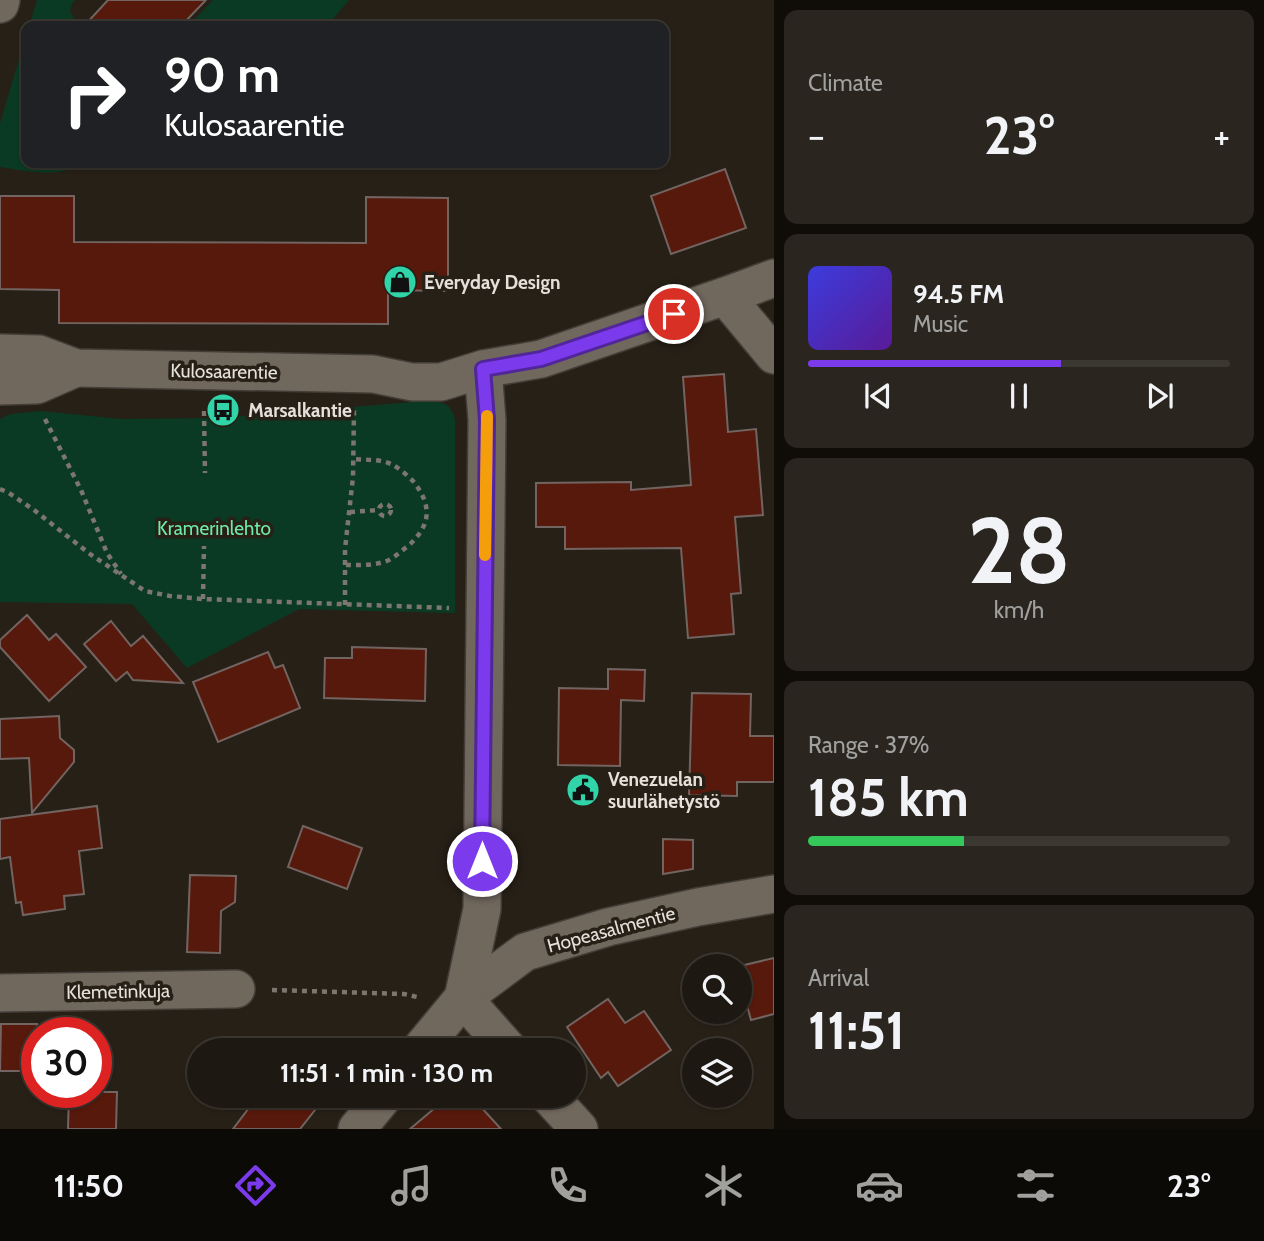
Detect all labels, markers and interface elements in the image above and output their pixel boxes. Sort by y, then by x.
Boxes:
text: 90 m [164,45,280,104]
icon: right [49,49,140,140]
text: Climate [808,69,883,97]
text: 23° [984,104,1054,167]
text: Kulosaarentie [164,105,345,144]
text: − [808,112,825,159]
text: + [1213,112,1230,159]
shop icon: Everyday Design [381,263,419,301]
place label: Everyday Design [424,271,560,294]
text: 94.5 FM [913,278,1004,310]
pin [644,284,704,344]
icon: arrive [655,295,693,333]
text: Music [913,310,968,338]
street label: Kulosaarentie [170,359,278,384]
icon: previous [859,377,897,415]
icon: pause [1000,377,1038,415]
icon: next [1141,377,1179,415]
bus stop icon: Marsalkantie [204,391,242,429]
place label: Marsalkantie [248,399,352,422]
text: 28 [967,495,1071,606]
park label: Kramerinlehto [157,517,271,540]
text: km/h [994,596,1044,624]
text: Range · 37% [808,731,929,759]
text: 185 km [808,766,969,829]
place label: Venezuelan suurlähetystö [608,768,720,813]
public building icon: Venezuelan suurlähetystö [564,771,602,809]
position arrow [445,824,519,898]
street label: Hopeasalmentie [545,901,678,958]
map controls [682,954,752,1108]
button: search [682,954,752,1024]
text: Arrival [808,964,869,992]
street label: Klemetinkuja [66,979,170,1004]
text: 11:51 [808,999,905,1062]
speed limit sign: 30 [21,1017,112,1108]
button: layers [682,1038,752,1108]
text: 11:51 · 1 min · 130 m [280,1057,493,1089]
icon: directions [231,1161,280,1210]
icon: music [387,1161,436,1210]
icon: phone [543,1161,592,1210]
icon: climate [699,1161,748,1210]
icon: car [855,1161,904,1210]
icon: filters [1011,1161,1060,1210]
text: 11:50 [54,1166,124,1205]
text: 23° [1167,1166,1210,1205]

